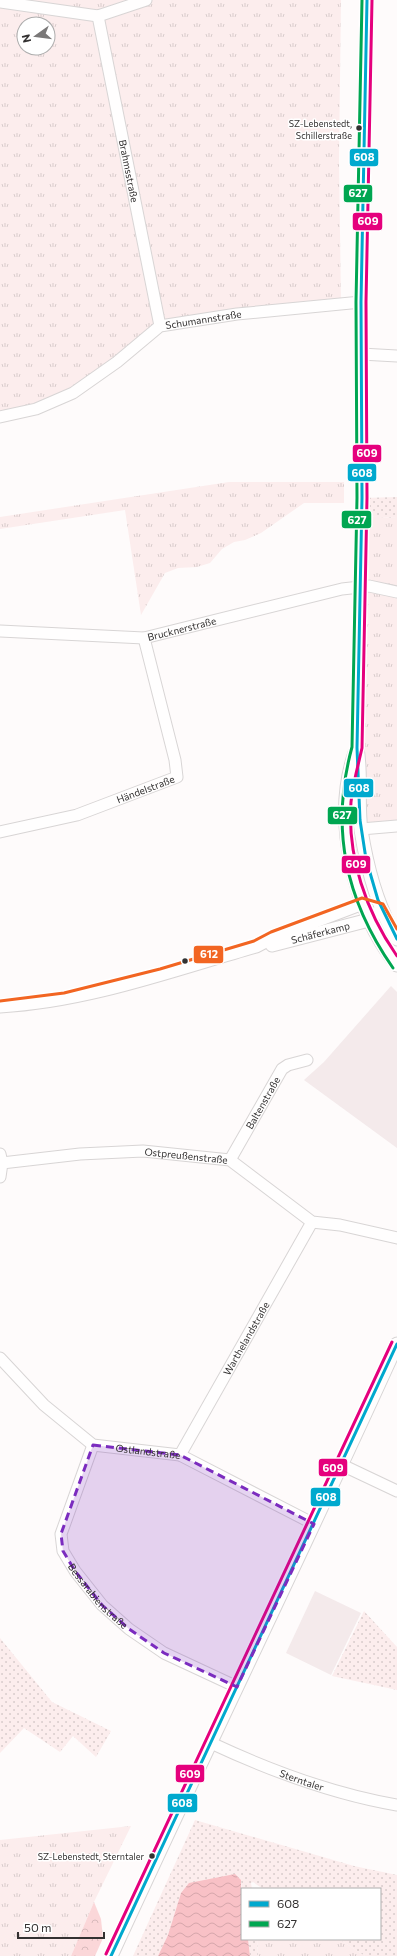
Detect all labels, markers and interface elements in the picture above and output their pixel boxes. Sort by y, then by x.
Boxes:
north arrow [16,16,56,56]
text: N [19,33,33,44]
place label: SZ-Lebenstedt, Schillerstraße [289,118,352,141]
marker: SZ-Lebenstedt, Schillerstraße [354,123,364,133]
street label: Brahmsstraße [117,138,141,203]
line badge: 608 [349,148,379,167]
text: 608 [354,150,375,163]
line badge: 627 [343,184,373,203]
text: 627 [349,186,367,199]
line badge: 609 [352,212,383,231]
text: 609 [358,214,379,227]
street label: Schumannstraße [165,308,242,331]
line badge: 609 [352,444,382,463]
text: 609 [357,446,378,459]
line badge: 608 [347,463,377,482]
text: 608 [352,466,373,479]
line badge: 627 [341,510,372,529]
text: 627 [348,513,366,526]
street label: Brucknerstraße [146,614,217,643]
street label: Händelstraße [115,773,176,805]
line badge: 608 [343,778,374,798]
text: 608 [349,781,370,794]
line badge: 627 [327,806,358,825]
text: 627 [333,808,351,821]
line badge: 609 [341,855,371,874]
text: 609 [346,857,367,870]
street label: Schäferkamp [290,919,351,946]
line badge: 612 [193,945,224,964]
text: 612 [200,947,218,960]
unlabelled marker [180,956,190,966]
street label: Baltenstraße [243,1074,282,1131]
street label: Ostpreußenstraße [144,1145,228,1166]
street label: Warthelandstraße [221,1300,272,1377]
street label: Ostlandstraße [115,1442,181,1461]
line badge: 609 [318,1458,348,1477]
text: 609 [323,1461,344,1474]
line badge: 608 [310,1487,341,1507]
text: 608 [316,1490,337,1503]
street label: Bessarabienstraße [66,1561,130,1631]
line badge: 609 [175,1764,205,1783]
text: 609 [180,1767,201,1780]
street label: Sterntaler [278,1767,325,1793]
line badge: 608 [167,1793,198,1813]
text: 608 [172,1796,193,1809]
place label: SZ-Lebenstedt, Sterntaler [38,1851,144,1862]
marker: SZ-Lebenstedt, Sterntaler [147,1851,157,1861]
legend [241,1888,381,1940]
text: 608 [277,1896,299,1910]
scale bar [18,1914,104,1940]
text: 627 [277,1916,297,1930]
text: 50 m [24,1920,52,1934]

